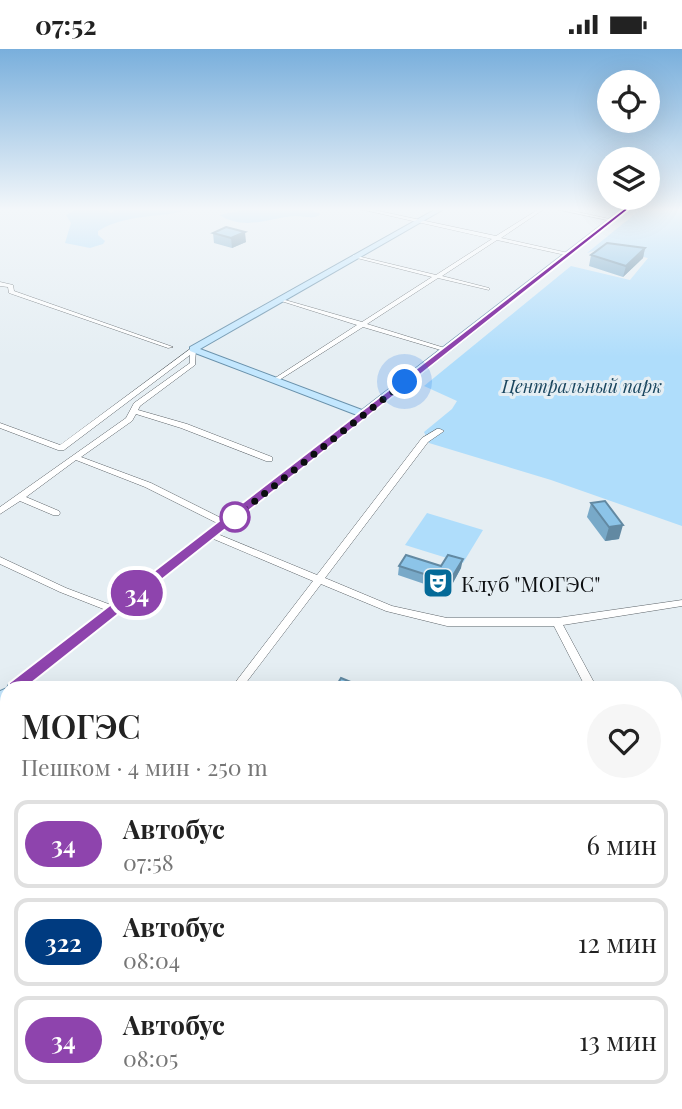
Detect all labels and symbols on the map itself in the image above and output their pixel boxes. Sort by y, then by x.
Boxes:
your location [387,364,422,399]
park label: Центральный парк [501,374,662,398]
unlabelled marker [220,502,250,532]
theatre icon: Клуб "МОГЭС" [421,566,455,600]
place label: Клуб "МОГЭС" [461,569,600,597]
line badge: 34 [106,570,168,616]

